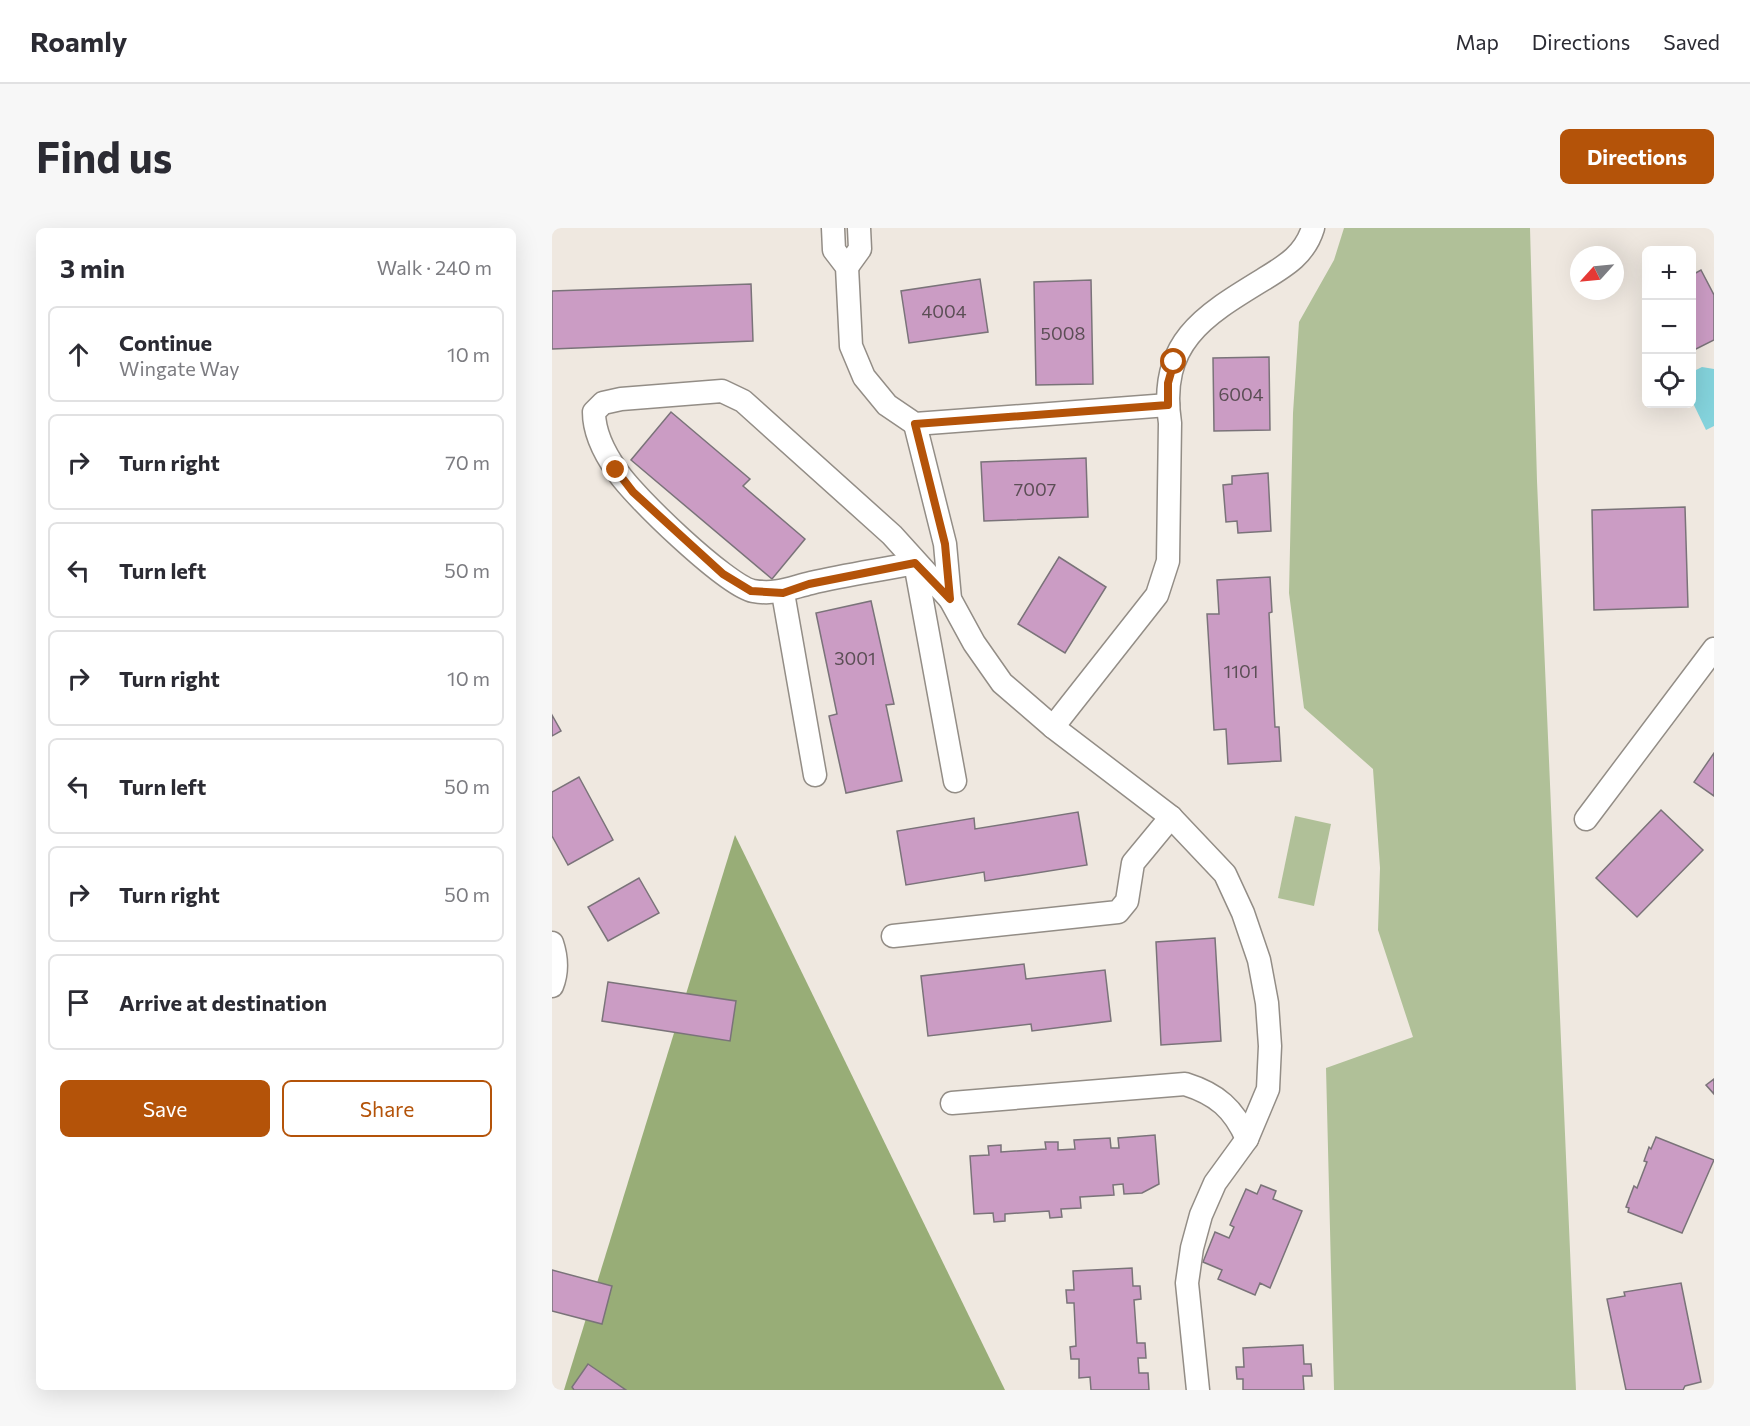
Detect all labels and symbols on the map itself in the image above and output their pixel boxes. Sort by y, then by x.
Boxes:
north arrow [1570,246,1624,300]
house number: 4004 [921,300,967,322]
house number: 5008 [1041,322,1085,344]
route start [1160,348,1186,374]
house number: 6004 [1218,383,1264,405]
route end [602,456,628,482]
house number: 7007 [1014,478,1056,500]
house number: 3001 [834,647,876,669]
house number: 1101 [1224,660,1258,682]

